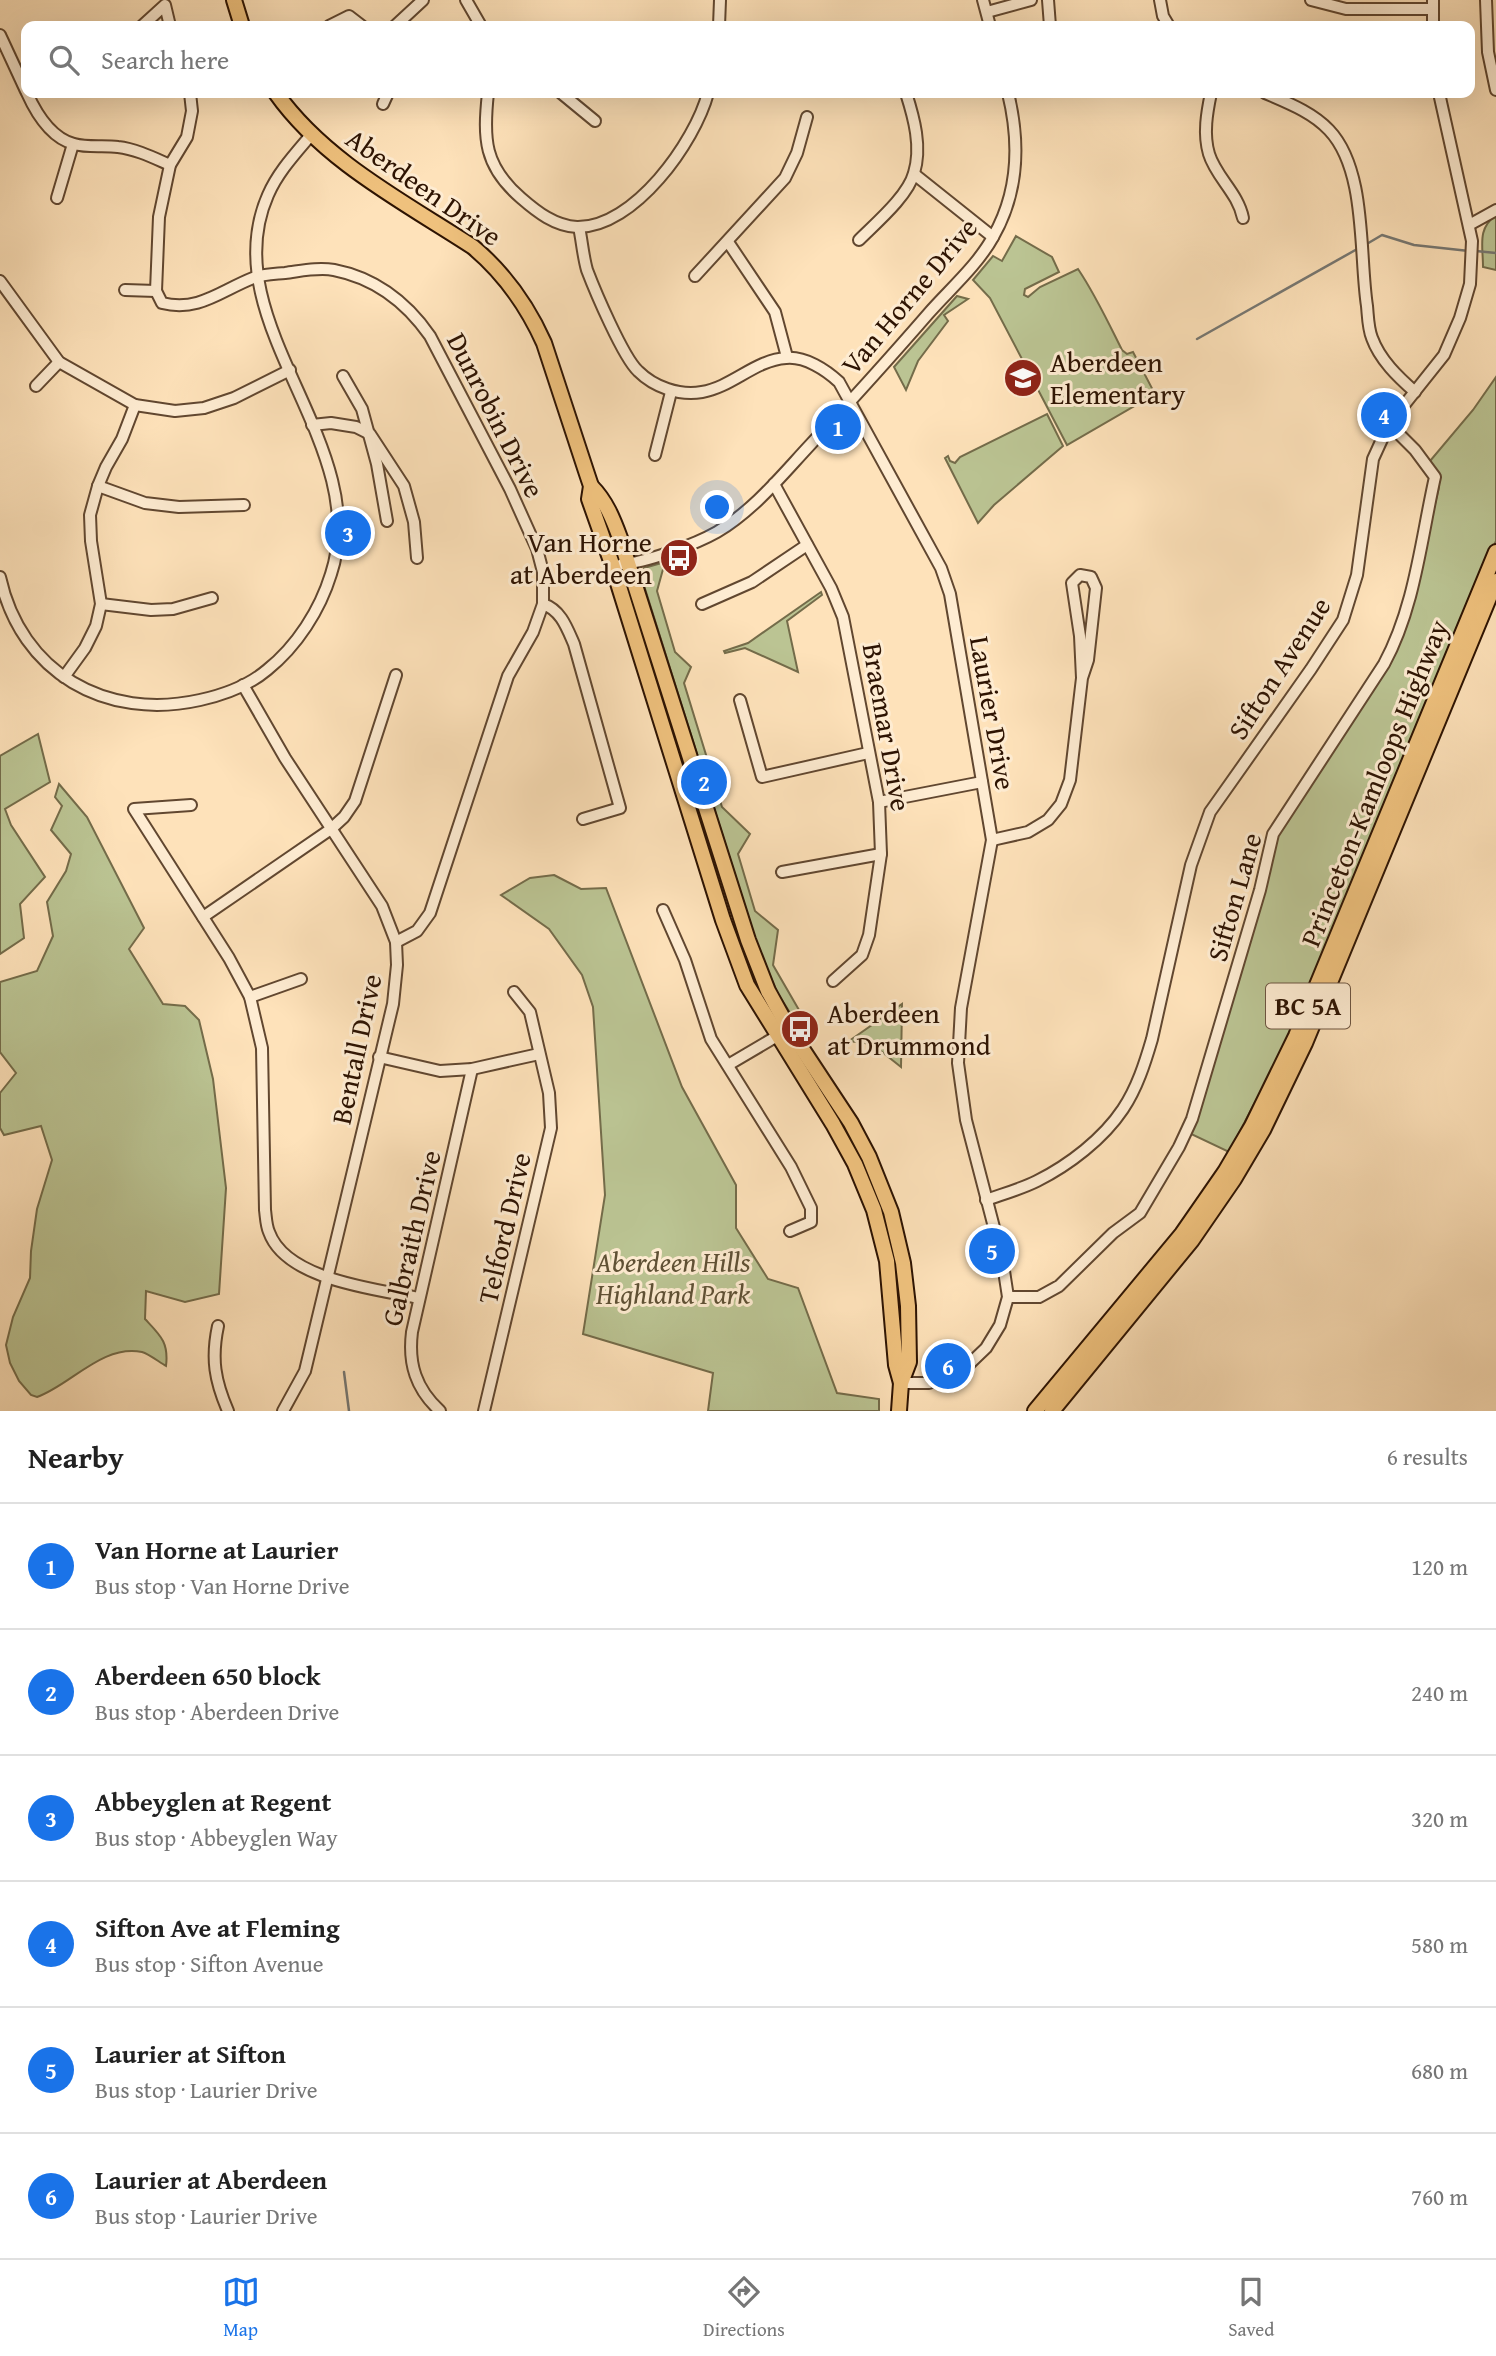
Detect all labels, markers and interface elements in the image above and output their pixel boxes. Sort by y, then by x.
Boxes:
search box [21,21,1475,98]
text: Search here [101,40,229,79]
icon: search [45,41,83,79]
street label: Aberdeen Drive [338,118,511,256]
street label: Van Horne Drive [831,208,987,383]
street label: Dunrobin Drive [437,325,556,504]
place label: Aberdeen Elementary [1050,341,1186,414]
school or university icon: Aberdeen Elementary [1002,357,1044,399]
pin: 4 [1361,389,1407,441]
pin: 1 [815,401,861,453]
your location [700,490,734,524]
pin: 3 [325,507,371,559]
place label: Van Horne at Aberdeen [510,521,652,594]
bus stop icon: Van Horne at Aberdeen [658,537,700,579]
street label: Sifton Avenue [1217,588,1340,747]
street label: Princeton-Kamloops Highway [1289,613,1458,953]
street label: Laurier Drive [960,633,1027,793]
street label: Braemar Drive [853,640,922,814]
pin: 2 [681,756,727,808]
street label: Sifton Lane [1196,828,1271,966]
street label: Bentall Drive [320,970,391,1128]
road number: BC 5A [1266,984,1350,1028]
place label: Aberdeen at Drummond [827,992,991,1065]
bus stop icon: Aberdeen at Drummond [779,1008,821,1050]
street label: Galbraith Drive [370,1146,451,1330]
street label: Telford Drive [466,1148,541,1308]
pin: 5 [969,1225,1015,1277]
park label: Aberdeen Hills Highland Park [595,1241,750,1314]
pin: 6 [925,1340,971,1392]
text: Nearby [28,1435,124,1479]
text: 6 results [1387,1440,1468,1473]
text: Van Horne at Laurier [95,1530,338,1569]
text: 1 [45,1550,57,1583]
text: 120 m [1411,1550,1468,1583]
text: Bus stop · Van Horne Drive [95,1569,349,1602]
text: Aberdeen 650 block [95,1656,320,1695]
text: 2 [45,1676,57,1709]
text: 240 m [1411,1676,1468,1709]
text: Bus stop · Aberdeen Drive [95,1695,339,1728]
text: Abbeyglen at Regent [95,1782,331,1821]
text: 3 [45,1802,57,1835]
text: 320 m [1411,1802,1468,1835]
text: Bus stop · Abbeyglen Way [95,1821,338,1854]
text: Sifton Ave at Fleming [95,1908,340,1947]
text: 4 [45,1928,57,1961]
text: 580 m [1411,1928,1468,1961]
text: Bus stop · Sifton Avenue [95,1947,324,1980]
text: Laurier at Sifton [95,2034,286,2073]
text: 5 [45,2054,57,2087]
text: 680 m [1411,2054,1468,2087]
text: Bus stop · Laurier Drive [95,2073,317,2106]
text: Laurier at Aberdeen [95,2160,327,2199]
text: 6 [45,2180,57,2213]
text: 760 m [1411,2180,1468,2213]
text: Bus stop · Laurier Drive [95,2199,317,2232]
tab: Map [222,2273,260,2343]
tab: Directions [703,2273,785,2343]
tab: Saved [1228,2273,1274,2343]

